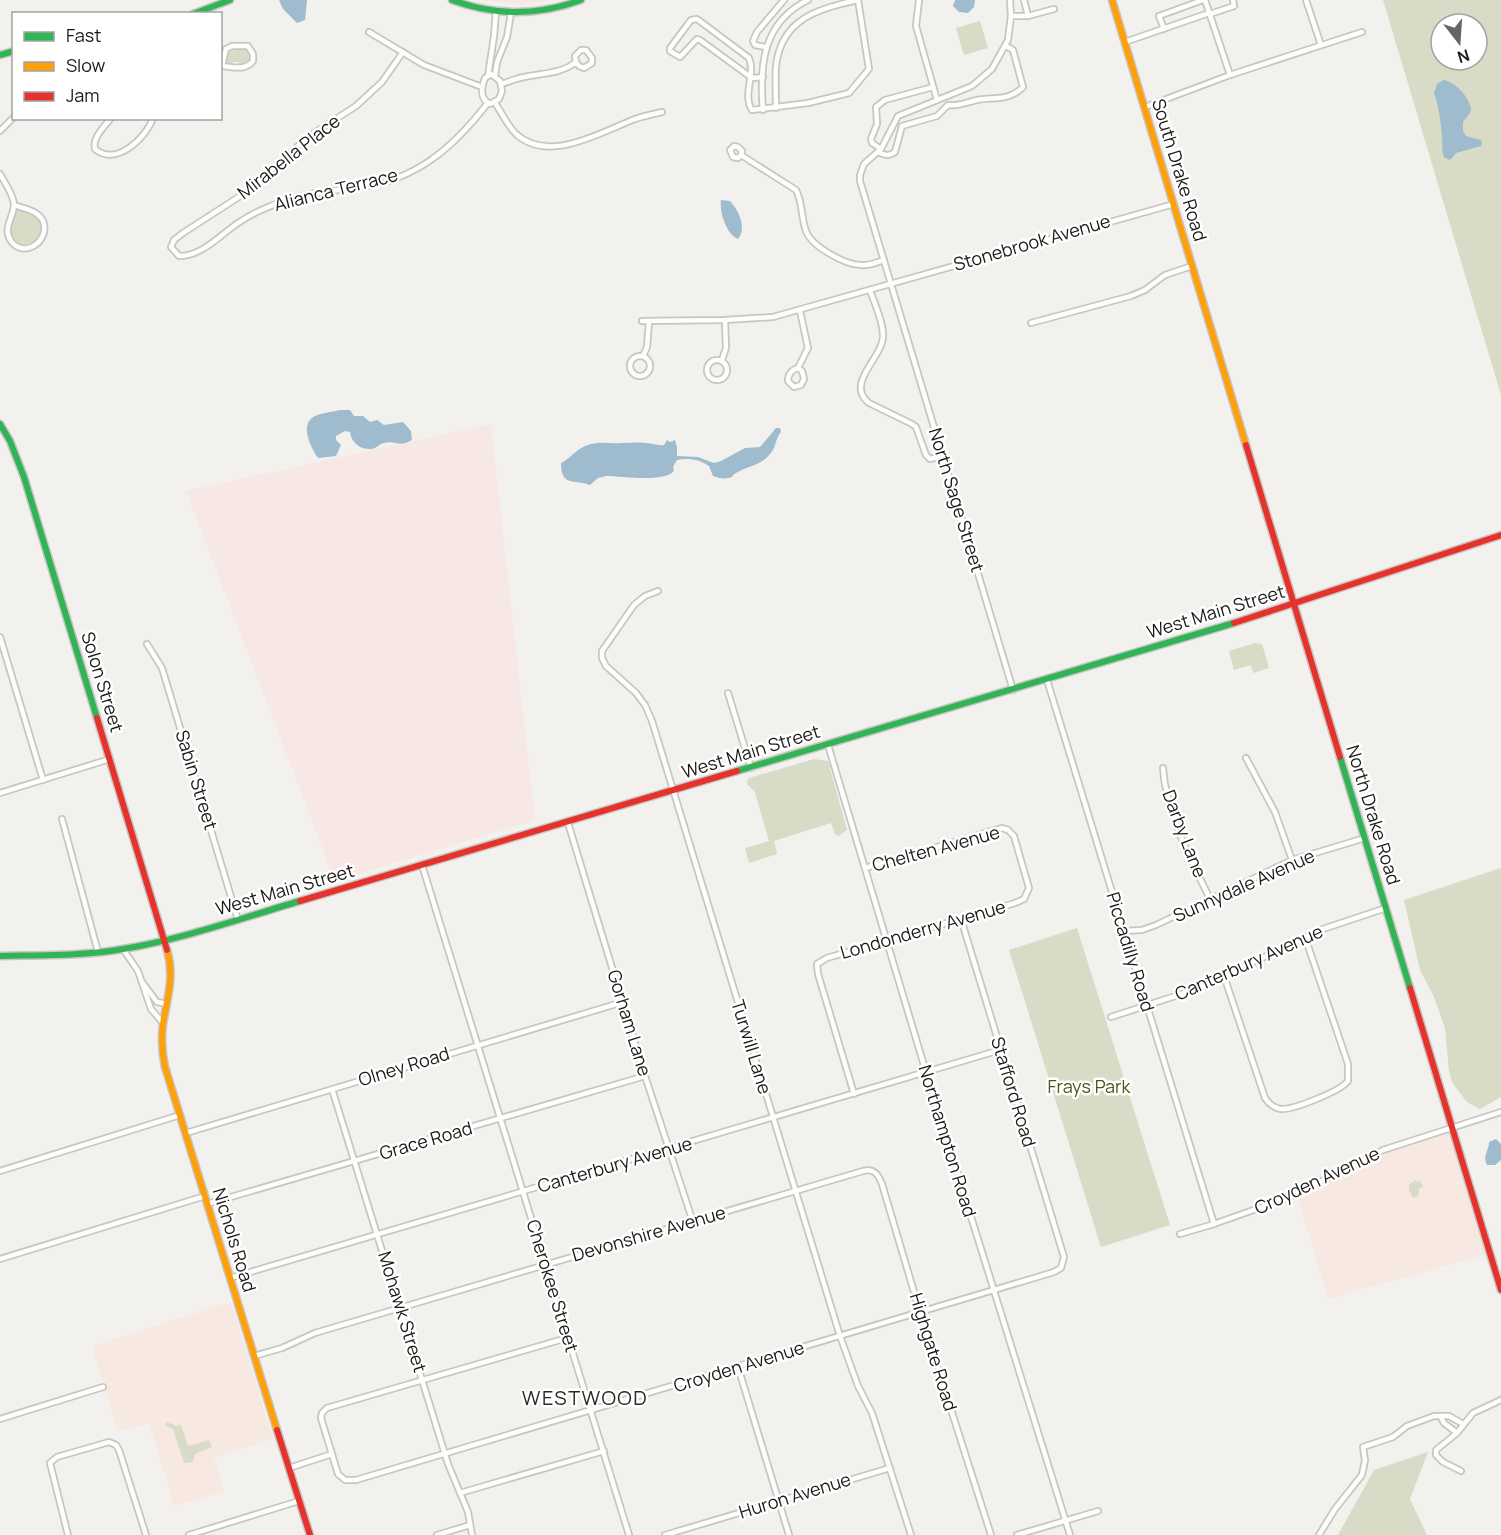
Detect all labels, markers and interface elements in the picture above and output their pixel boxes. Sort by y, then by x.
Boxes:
legend [12,12,222,120]
north arrow [1429,12,1489,72]
text: Fast [66,23,101,47]
text: N [1455,44,1472,69]
text: Slow [66,53,106,77]
text: Jam [66,83,100,107]
street label: South Drake Road [1147,96,1213,244]
street label: Mirabella Place [232,109,345,204]
street label: Alianca Terrace [271,162,400,216]
street label: Stonebrook Avenue [950,208,1113,276]
street label: North Sage Street [924,425,990,575]
street label: West Main Street [1144,579,1288,643]
street label: Solon Street [76,629,130,735]
street label: West Main Street [679,719,823,783]
street label: Sabin Street [170,727,224,833]
street label: North Drake Road [1341,742,1407,887]
street label: Darby Lane [1157,786,1213,881]
street label: Chelten Avenue [869,819,1002,877]
street label: Sunnydale Avenue [1169,843,1318,927]
street label: West Main Street [213,858,357,920]
street label: Piccadilly Road [1101,889,1161,1014]
street label: Londonderry Avenue [837,894,1008,964]
street label: Canterbury Avenue [1171,919,1327,1006]
street label: Gorham Lane [602,967,657,1079]
street label: Turwill Lane [726,997,778,1097]
street label: Stafford Road [986,1034,1042,1150]
street label: Olney Road [355,1041,452,1091]
street label: Northampton Road [913,1062,982,1220]
park label: Frays Park [1047,1074,1132,1098]
street label: Grace Road [377,1115,475,1165]
street label: Canterbury Avenue [535,1130,695,1198]
street label: Croyden Avenue [1250,1141,1383,1220]
street label: Nichols Road [208,1185,262,1295]
street label: Devonshire Avenue [569,1200,728,1266]
street label: Cherokee Street [521,1217,585,1355]
street label: Mohawk Street [373,1248,433,1375]
street label: Highgate Road [905,1290,963,1414]
street label: Croyden Avenue [670,1335,807,1397]
district label: WESTWOOD [522,1384,648,1411]
street label: Huron Avenue [736,1467,854,1523]

